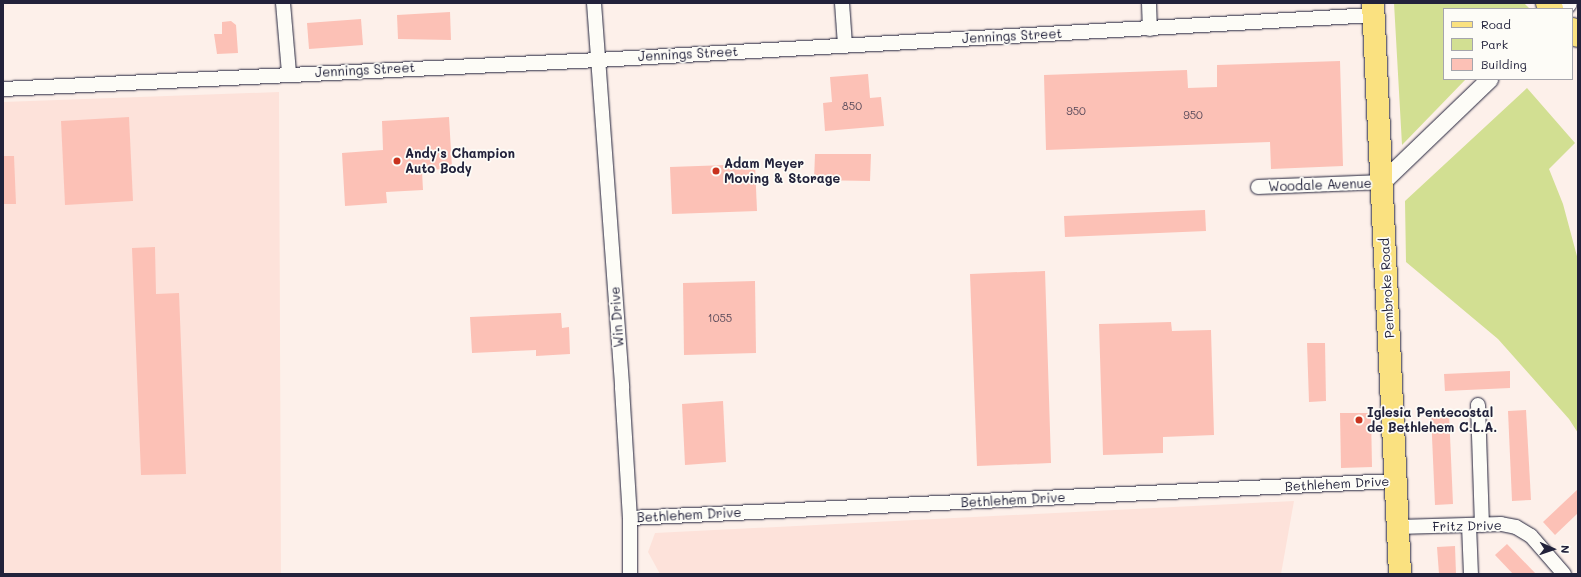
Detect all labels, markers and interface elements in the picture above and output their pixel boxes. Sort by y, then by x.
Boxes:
legend [1443,8,1573,80]
text: Road [1481,16,1511,32]
street label: Jennings Street [962,26,1062,46]
text: Park [1481,36,1508,52]
street label: Jennings Street [638,44,738,64]
text: Building [1481,56,1527,72]
street label: Jennings Street [315,60,415,80]
house number: 850 [842,99,862,113]
house number: 950 [1066,104,1086,118]
house number: 950 [1183,108,1203,122]
place label: Andy's Champion Auto Body [405,146,515,177]
marker: Andy's Champion Auto Body [392,156,402,166]
place label: Adam Meyer Moving & Storage [724,156,840,187]
marker: Adam Meyer Moving & Storage [711,166,721,176]
street label: Woodale Avenue [1268,175,1372,195]
street label: Pembroke Road [1377,237,1397,339]
street label: Win Drive [607,286,627,348]
house number: 1055 [708,311,732,325]
place label: Iglesia Pentecostal de Bethlehem C.L.A. [1367,405,1497,436]
marker: Iglesia Pentecostal de Bethlehem C.L.A. [1354,415,1364,425]
street label: Bethlehem Drive [1284,473,1390,495]
street label: Bethlehem Drive [960,489,1066,511]
street label: Bethlehem Drive [636,504,742,526]
street label: Fritz Drive [1432,518,1502,534]
north arrow [1533,529,1573,569]
text: N [1558,545,1573,554]

